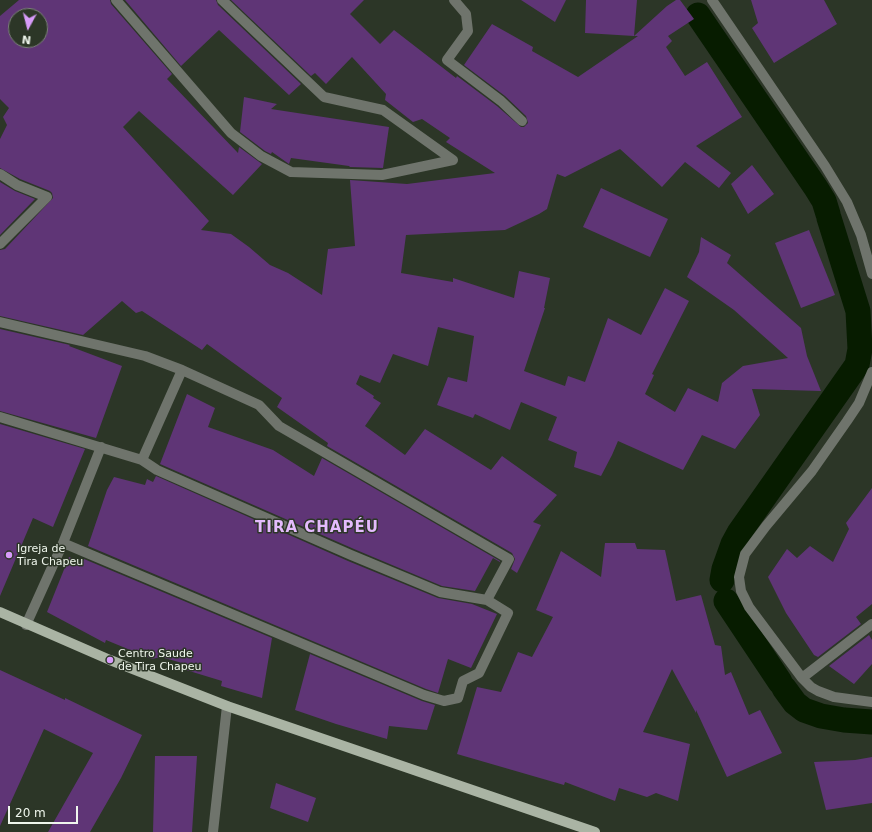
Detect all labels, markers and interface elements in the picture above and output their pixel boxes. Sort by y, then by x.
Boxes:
north arrow [8,8,48,48]
text: N [21,32,32,46]
district label: TIRA CHAPÉU [255,519,379,537]
place label: Igreja de Tira Chapeu [17,542,83,568]
marker: Igreja de Tira Chapeu [4,550,14,560]
place label: Centro Saude de Tira Chapeu [118,647,202,673]
marker: Centro Saude de Tira Chapeu [105,655,115,665]
scale bar [10,798,80,824]
text: 20 m [15,806,46,820]

